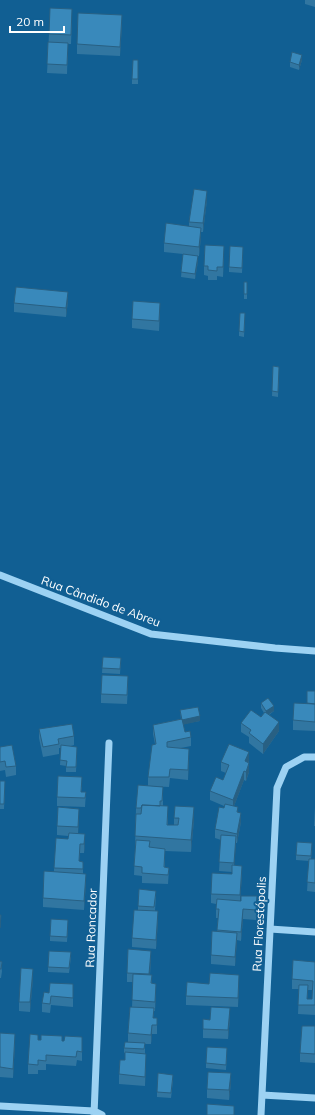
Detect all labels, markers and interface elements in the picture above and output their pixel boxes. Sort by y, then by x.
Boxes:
scale bar [10,8,64,34]
text: 20 m [16,14,44,29]
street label: Rua Cândido de Abreu [39,572,163,630]
street label: Rua Florestópolis [249,876,269,972]
street label: Rua Roncador [82,888,100,968]

